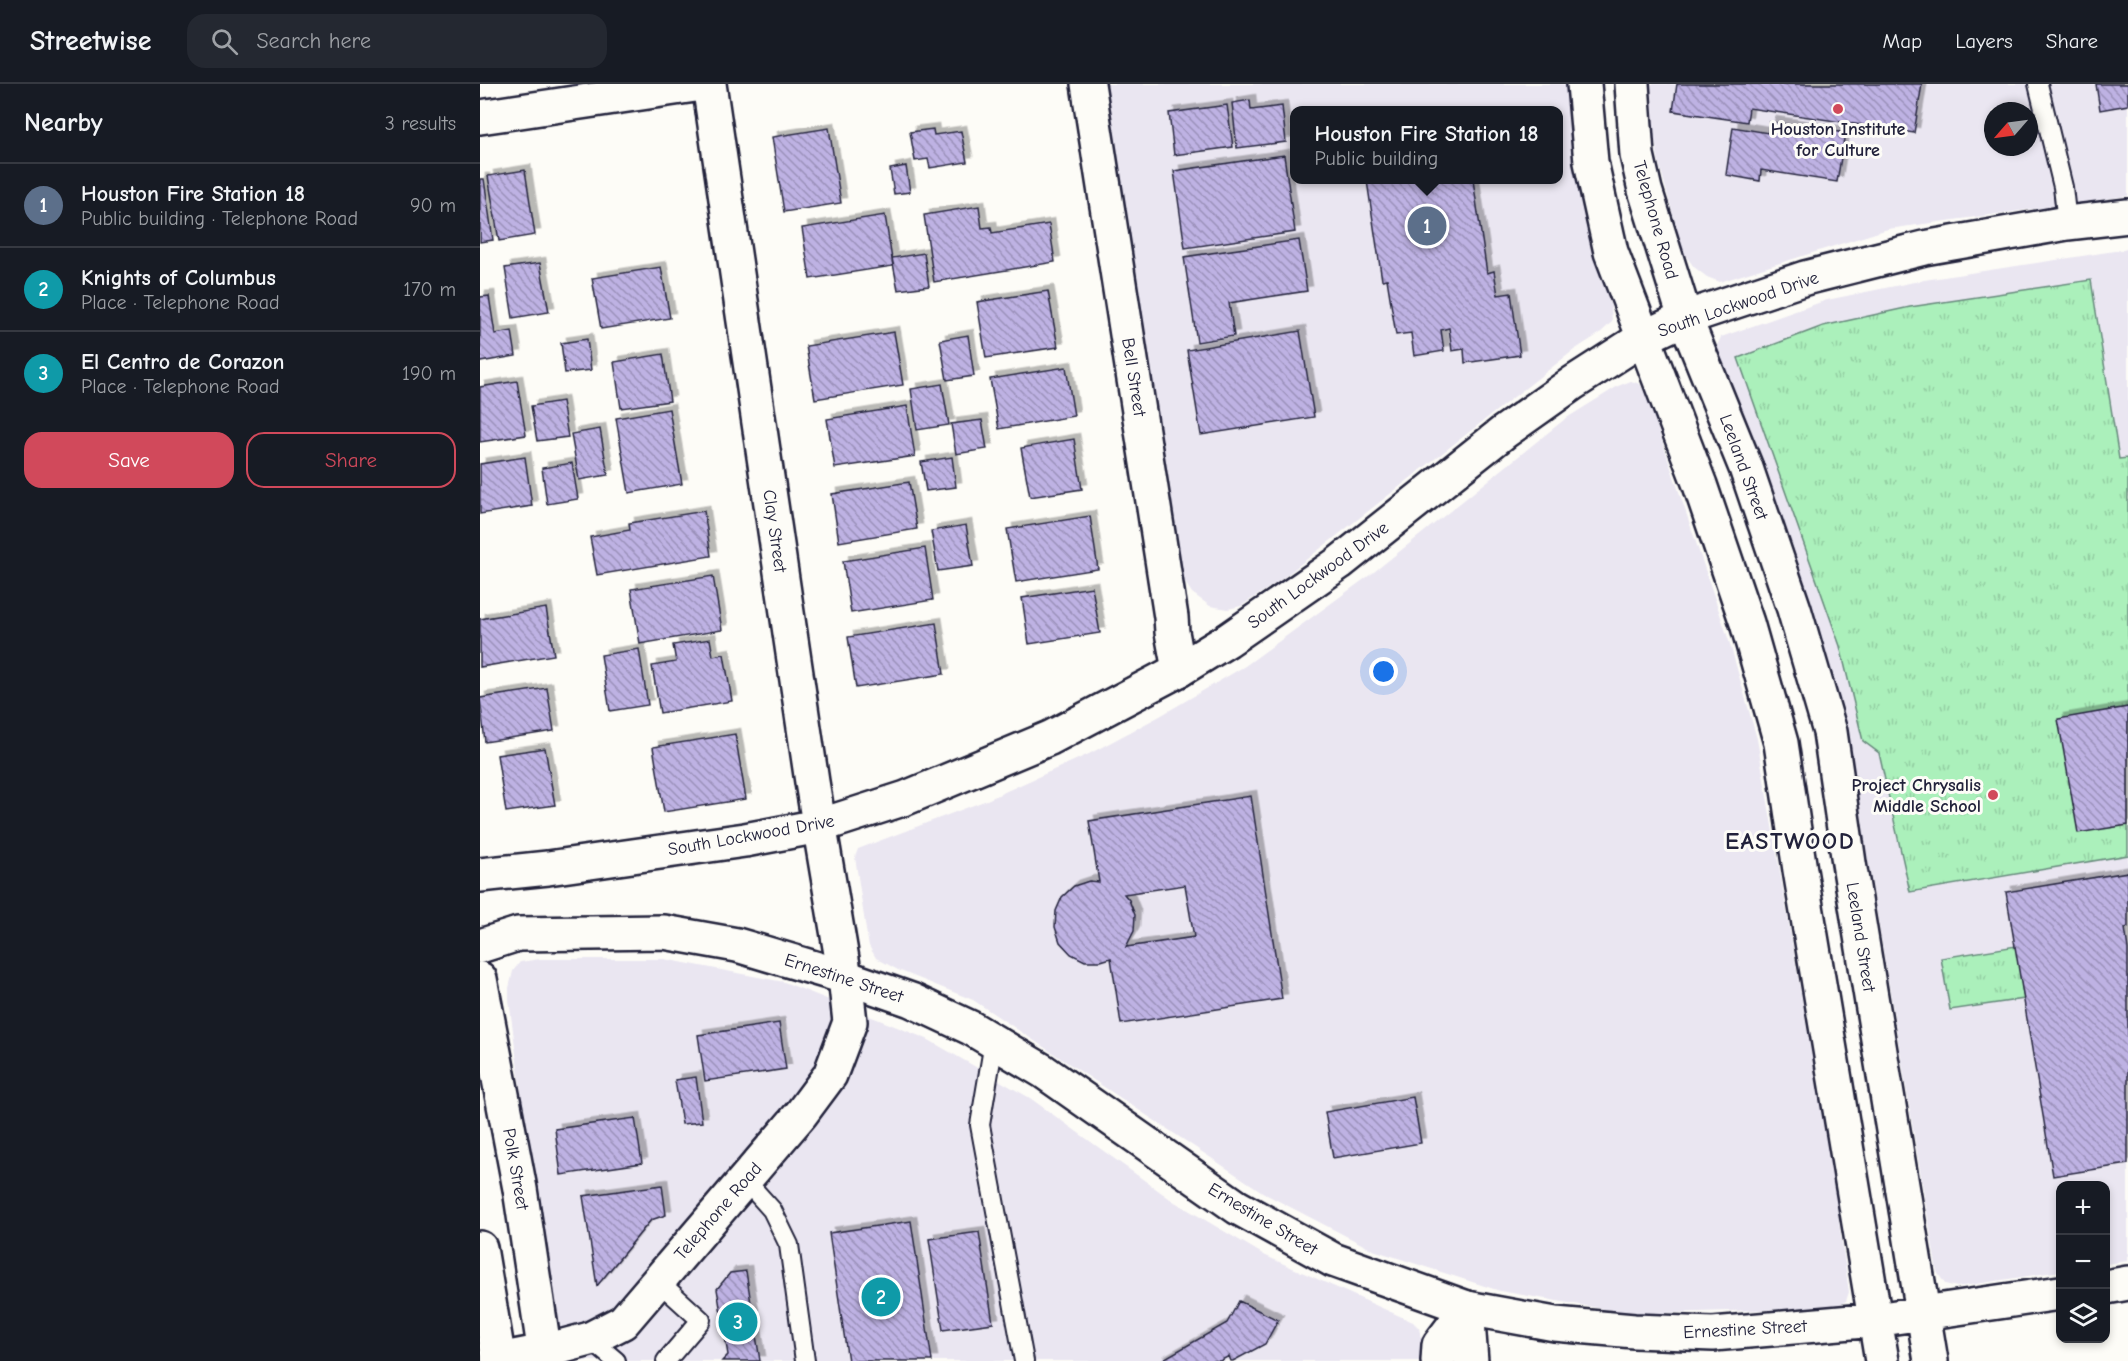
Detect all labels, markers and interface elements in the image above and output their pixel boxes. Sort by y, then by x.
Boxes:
search box [187,14,607,68]
text: Streetwise [30,25,151,57]
icon: search [208,25,241,58]
text: Search here [256,28,371,54]
text: Map [1883,29,1922,53]
text: Layers [1955,29,2013,53]
text: Share [2046,29,2098,53]
marker: Houston Institute for Culture [1831,102,1845,116]
north arrow [1984,102,2038,156]
popup [1290,106,1563,184]
text: Nearby [24,108,103,138]
text: 3 results [385,112,456,135]
place label: Houston Institute for Culture [1771,119,1905,161]
text: Houston Fire Station 18 [1314,121,1539,147]
text: Public building [1314,147,1438,170]
street label: Telephone Road [1629,158,1682,282]
text: Houston Fire Station 18 [81,181,305,207]
text: 1 [40,194,47,217]
text: 90 m [410,194,456,217]
pin: 1 [1408,204,1446,248]
text: Public building · Telephone Road [81,207,358,230]
text: Knights of Columbus [81,265,276,291]
street label: South Lockwood Drive [1655,267,1821,342]
text: 2 [39,278,48,301]
text: 170 m [403,278,456,301]
text: Place · Telephone Road [81,291,280,314]
street label: Bell Street [1117,336,1150,419]
text: El Centro de Corazon [81,349,284,375]
text: 3 [39,362,48,385]
text: 190 m [402,362,456,385]
text: Place · Telephone Road [81,375,280,398]
street label: Leeland Street [1715,412,1773,523]
button: Save [24,432,234,488]
button: Share [246,432,456,488]
street label: Clay Street [758,488,791,575]
street label: South Lockwood Drive [1244,517,1393,634]
your location [1369,657,1398,686]
place label: Project Chrysalis Middle School [1852,775,1981,817]
marker: Project Chrysalis Middle School [1986,788,2000,802]
street label: South Lockwood Drive [666,810,836,860]
district label: EASTWOOD [1725,827,1855,855]
street label: Leeland Street [1841,881,1880,994]
street label: Ernestine Street [782,949,907,1008]
street label: Polk Street [498,1127,533,1212]
street label: Telephone Road [670,1158,766,1264]
street label: Ernestine Street [1204,1179,1322,1261]
map controls [2056,1181,2110,1343]
button: + [2056,1181,2110,1235]
button: − [2056,1235,2110,1289]
pin: 2 [862,1274,900,1320]
button: layers [2056,1289,2110,1343]
pin: 3 [718,1300,758,1344]
street label: Ernestine Street [1683,1316,1808,1343]

